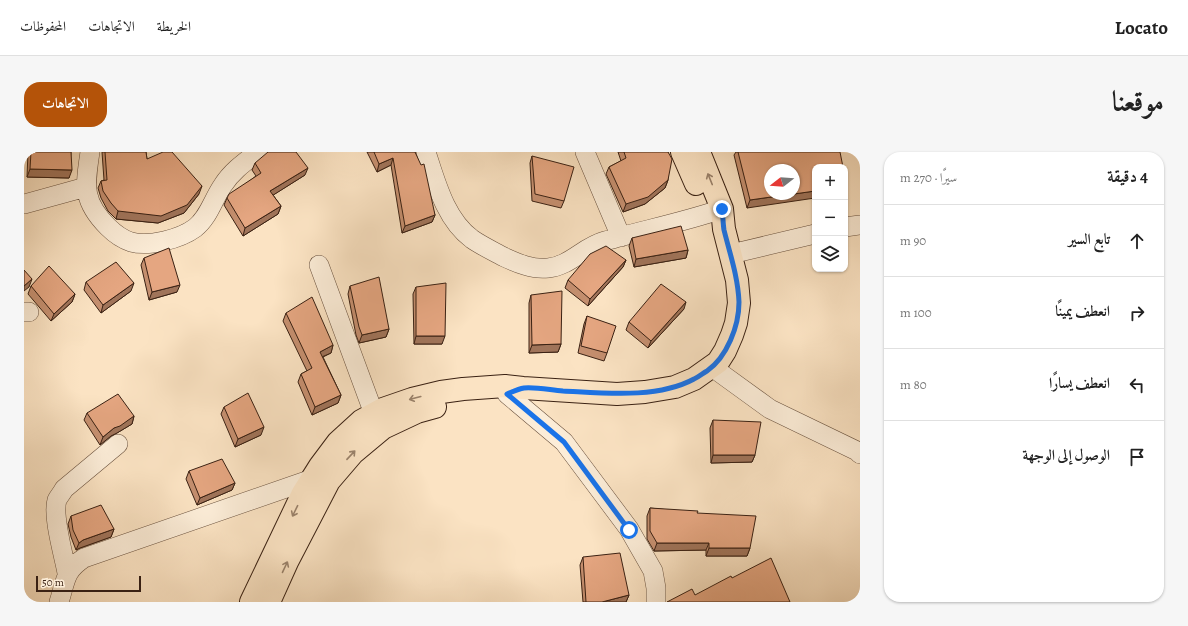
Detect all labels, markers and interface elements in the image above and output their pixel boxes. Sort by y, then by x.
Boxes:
text: Locato [1115,15,1168,41]
text: المحفوظات [20,17,66,36]
text: الاتجاهات [88,17,135,36]
text: الخريطة [157,17,191,36]
button: الاتجاهات [24,82,107,127]
text: موقعنا [1112,83,1164,121]
north arrow [764,164,800,200]
map controls [812,164,848,272]
button: + [812,164,848,200]
text: 4 دقيقة [1107,165,1148,188]
text: سيرًا · 270 m [900,169,957,186]
one-way arrow [705,173,713,185]
route end [713,200,731,218]
button: − [812,200,848,236]
text: تابع السير [1068,229,1110,249]
icon: ahead [1126,230,1148,252]
text: 90 m [900,232,926,249]
button: layers [812,236,848,272]
text: انعطف يمينًا [1055,301,1110,321]
icon: right [1126,302,1148,324]
text: 100 m [900,304,932,321]
text: انعطف يسارًا [1049,373,1110,393]
icon: left [1126,374,1148,396]
text: 80 m [900,376,927,393]
one-way arrow [409,395,422,402]
text: الوصول إلى الوجهة [1023,445,1110,465]
icon: arrive [1126,446,1148,468]
one-way arrow [347,450,356,461]
one-way arrow [291,505,298,517]
route start [620,521,638,539]
one-way arrow [282,561,290,573]
scale bar [36,574,141,593]
text: 50 m [42,575,64,590]

